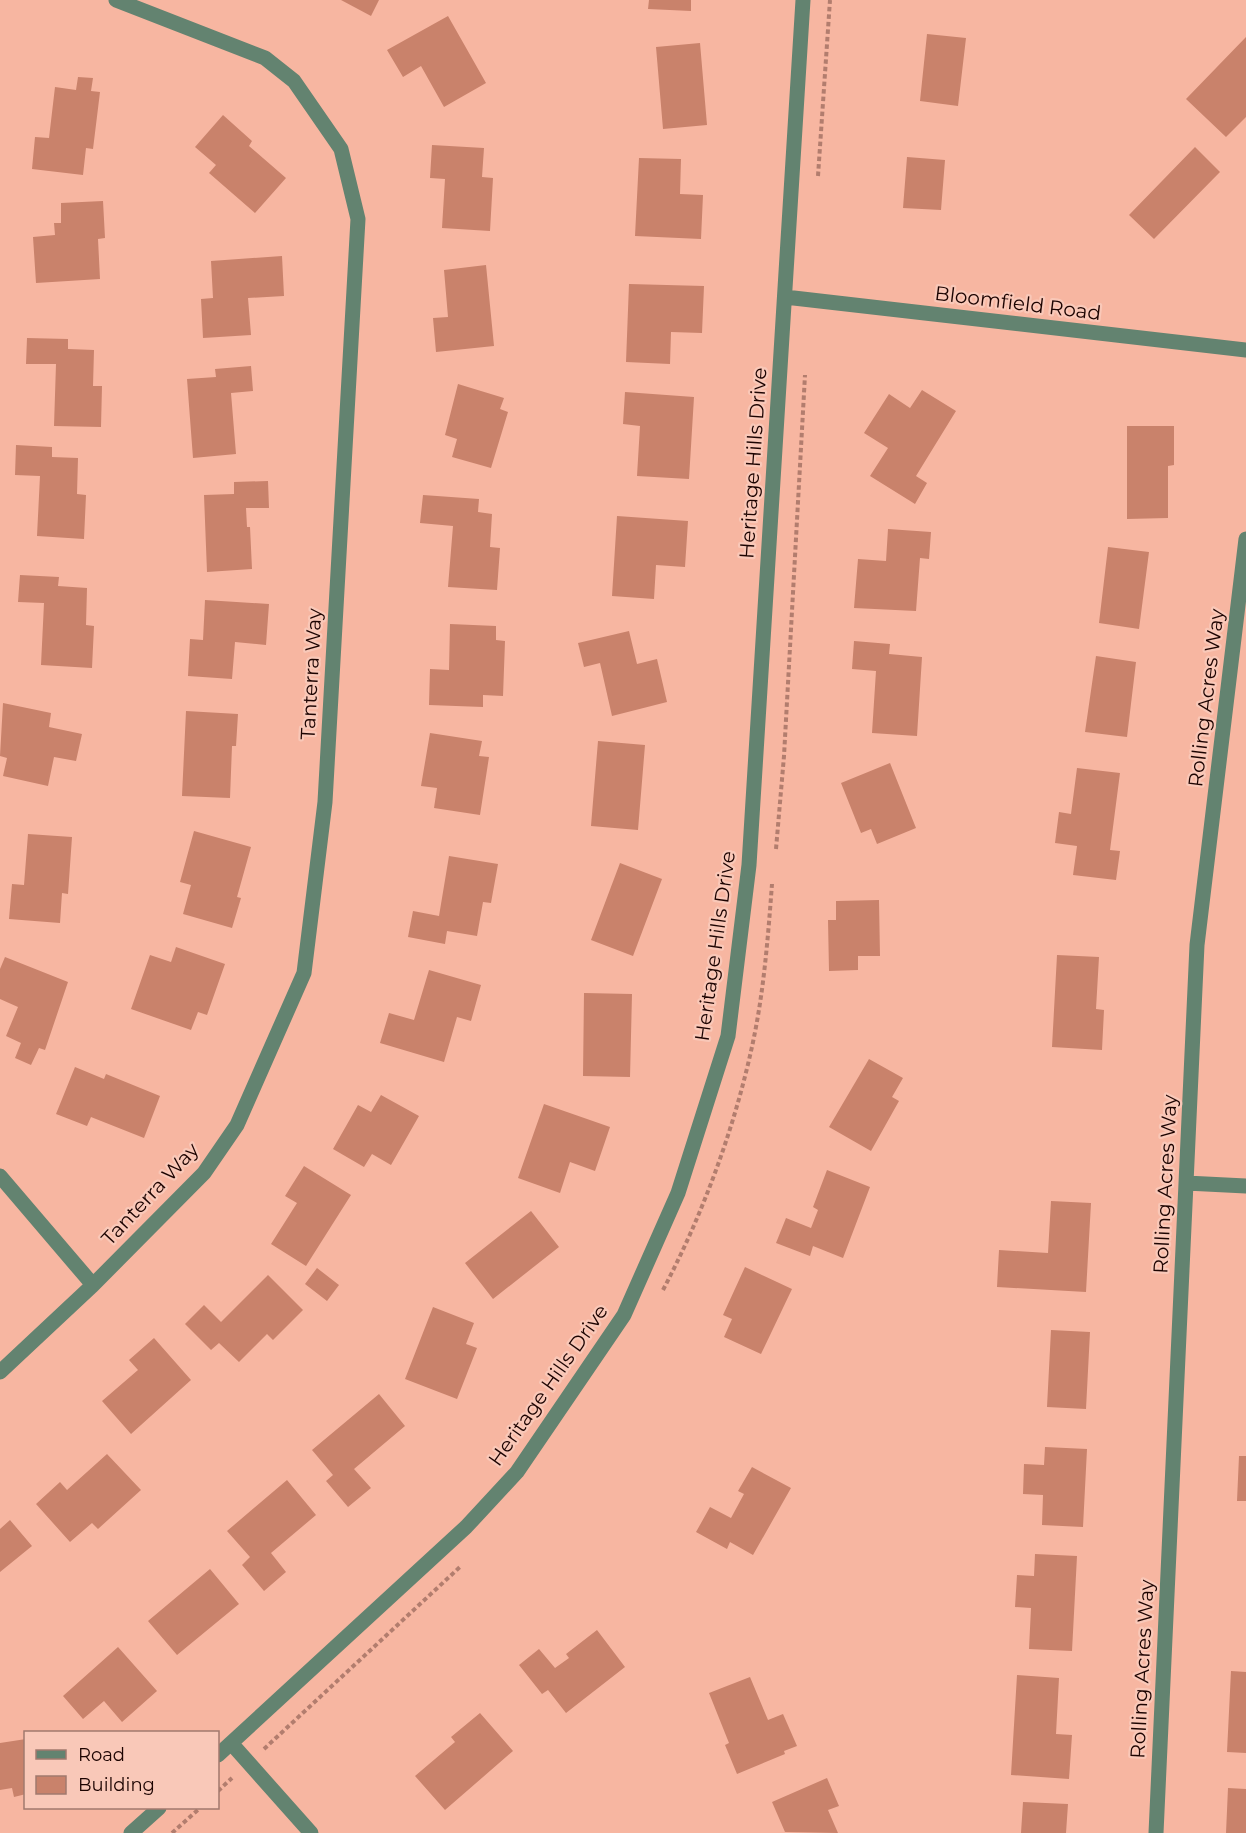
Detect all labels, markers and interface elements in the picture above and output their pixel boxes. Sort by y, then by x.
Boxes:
street label: Bloomfield Road [933,281,1103,325]
street label: Heritage Hills Drive [734,367,772,559]
street label: Rolling Acres Way [1183,607,1229,788]
street label: Tanterra Way [296,608,326,740]
street label: Heritage Hills Drive [690,849,740,1043]
street label: Rolling Acres Way [1148,1094,1182,1274]
street label: Tanterra Way [96,1138,204,1250]
street label: Heritage Hills Drive [483,1300,613,1470]
street label: Rolling Acres Way [1125,1579,1159,1759]
legend [24,1731,219,1809]
text: Road [78,1744,125,1766]
text: Building [78,1774,155,1796]

